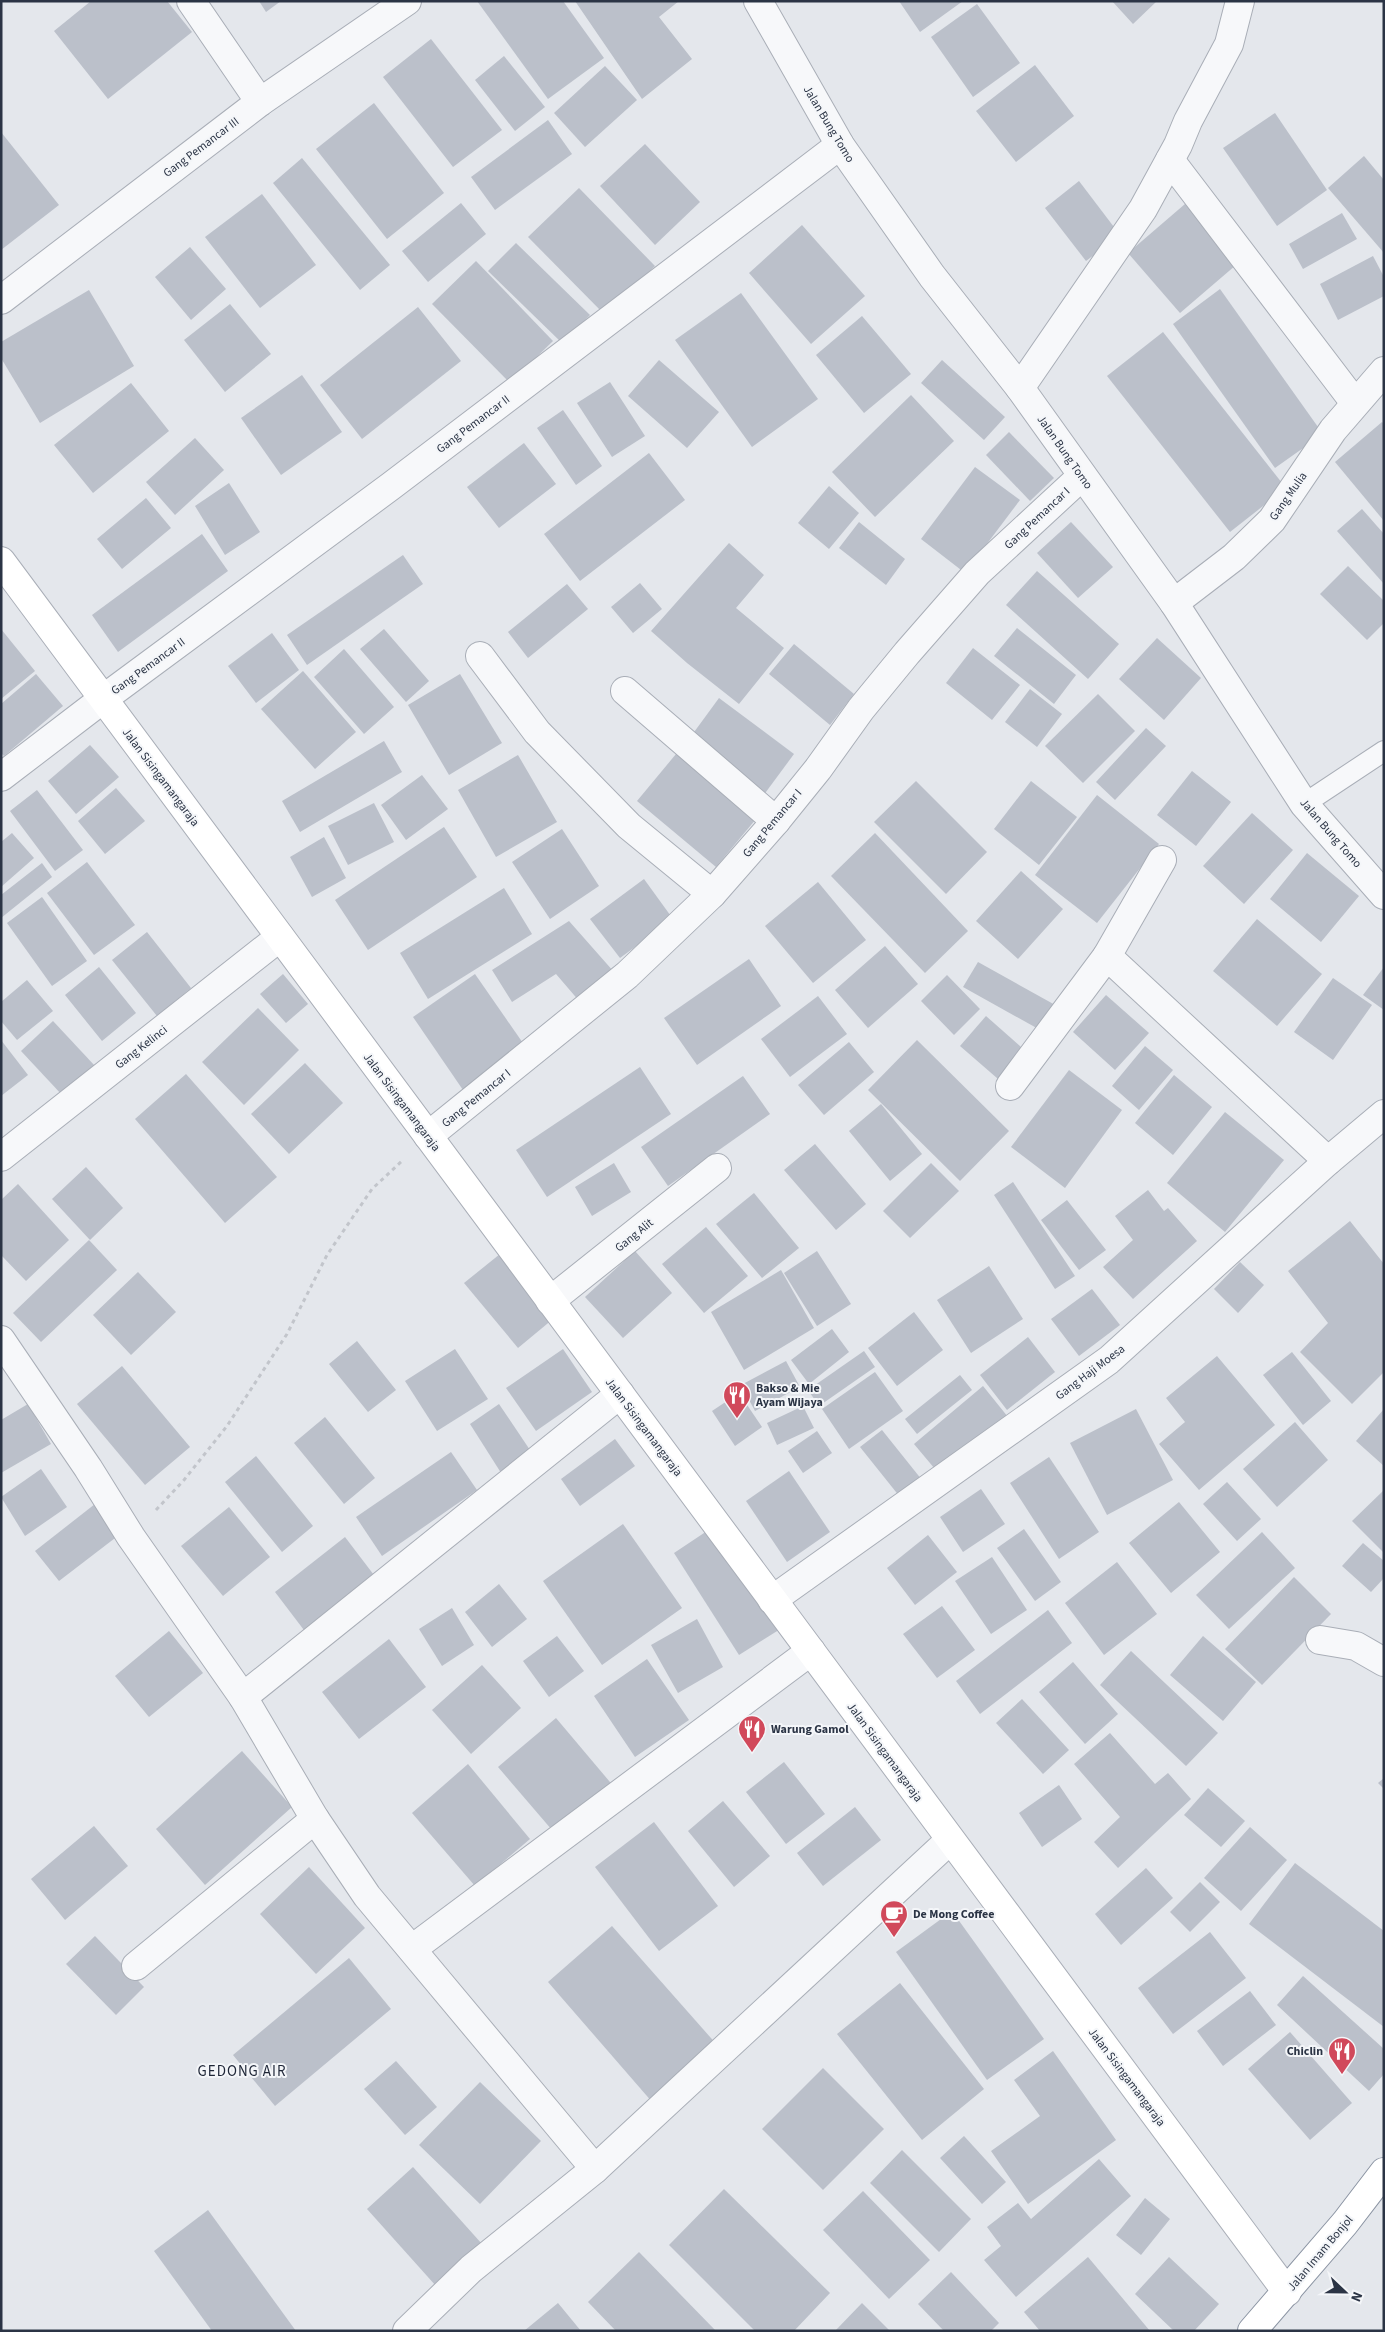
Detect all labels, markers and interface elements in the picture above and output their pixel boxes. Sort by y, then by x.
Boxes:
street label: Jalan Bung Tomo [799,83,858,166]
street label: Gang Pemancar III [160,113,243,182]
street label: Gang Pemancar II [433,391,513,458]
street label: Jalan Bung Tomo [1033,412,1097,493]
street label: Gang Mulia [1265,469,1311,524]
street label: Gang Pemancar I [1001,483,1074,553]
street label: Gang Pemancar II [108,634,189,699]
street label: Jalan Sisingamangaraja [118,725,203,830]
street label: Gang Pemancar I [739,785,806,861]
street label: Jalan Bung Tomo [1296,795,1366,872]
street label: Gang Kelinci [112,1021,171,1073]
street label: Jalan Sisingamangaraja [359,1050,444,1155]
street label: Gang Pemancar I [438,1065,515,1132]
street label: Gang Alit [611,1215,657,1256]
street label: Gang Haji Moesa [1052,1341,1129,1404]
street label: Jalan Sisingamangaraja [601,1375,686,1480]
restaurant icon: Bakso & Mie Ayam Wijaya [722,1380,752,1419]
place label: Bakso & Mie Ayam Wijaya [755,1380,823,1411]
street label: Jalan Sisingamangaraja [843,1699,926,1805]
restaurant icon: Warung Gamol [737,1714,767,1753]
place label: Warung Gamol [771,1721,849,1738]
cafe icon: De Mong Coffee [879,1899,909,1938]
place label: De Mong Coffee [913,1906,995,1923]
street label: Jalan Sisingamangaraja [1084,2025,1169,2130]
restaurant icon: Chiclin [1327,2036,1357,2075]
place label: Chiclin [1287,2043,1323,2060]
district label: GEDONG AIR [198,2061,286,2082]
street label: Jalan Imam Bonjol [1284,2212,1357,2295]
north arrow [1320,2267,1370,2317]
text: N [1345,2288,1367,2305]

